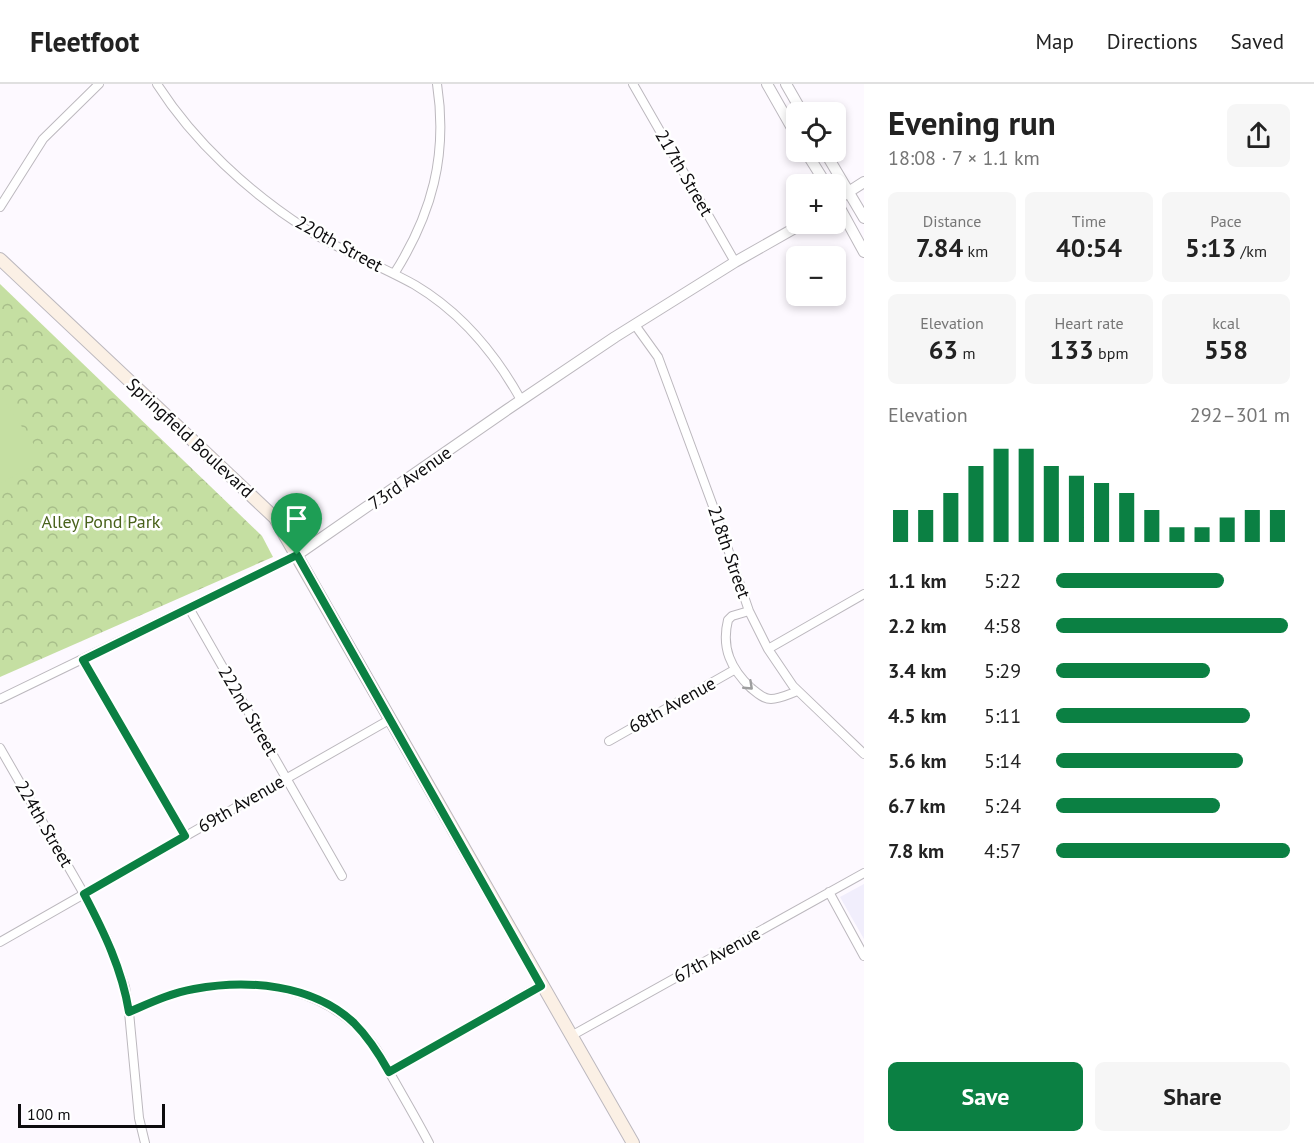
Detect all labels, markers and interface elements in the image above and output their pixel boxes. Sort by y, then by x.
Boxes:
text: Fleetfoot [30,23,139,60]
text: Map [1035,28,1074,55]
text: Directions [1107,28,1198,55]
text: Saved [1231,28,1284,55]
text: Evening run [888,101,1056,144]
map controls [786,102,846,306]
button: locate [786,102,846,162]
button: share [1227,104,1290,167]
street label: 217th Street [651,126,718,220]
text: 18:08 · 7 × 1.1 km [888,145,1040,171]
button: + [786,174,846,234]
street label: 220th Street [292,210,387,277]
text: Distance [923,211,981,231]
text: Time [1072,211,1106,231]
text: Pace [1210,211,1242,231]
text: 7.84 [916,231,963,264]
text: 40:54 [1056,231,1122,264]
text: 5:13 [1185,231,1236,264]
text: km [963,241,988,261]
text: /km [1236,241,1267,261]
button: − [786,246,846,306]
text: Elevation [920,313,984,333]
text: Heart rate [1054,313,1124,333]
text: kcal [1212,313,1240,333]
text: 63 [929,333,958,366]
text: 133 [1050,333,1094,366]
text: 558 [1204,333,1248,366]
text: m [958,343,975,363]
text: bpm [1094,343,1128,363]
street label: Springfield Boulevard [122,373,259,503]
text: Elevation [888,402,968,428]
text: 292–301 m [1190,402,1290,428]
street label: 73rd Avenue [364,441,456,515]
pin [271,493,322,555]
icon: arrive [280,502,313,535]
street label: 218th Street [703,503,756,601]
park label: Alley Pond Park [42,510,161,533]
text: 1.1 km [888,568,947,594]
text: 5:22 [984,568,1021,594]
text: 2.2 km [888,613,947,639]
text: 4:58 [984,613,1021,639]
text: 3.4 km [888,658,947,684]
text: 5:29 [984,658,1021,684]
street label: 222nd Street [214,662,283,760]
street label: 68th Avenue [624,671,719,738]
one-way arrow [742,678,753,689]
text: 4.5 km [888,703,947,729]
text: 5:11 [984,703,1021,729]
text: 5.6 km [888,748,947,774]
text: 5:14 [984,748,1021,774]
street label: 69th Avenue [193,770,288,838]
street label: 224th Street [10,776,78,871]
text: 6.7 km [888,793,946,819]
text: 5:24 [984,793,1021,819]
text: 7.8 km [888,838,944,864]
text: 4:57 [984,838,1021,864]
street label: 67th Avenue [669,921,764,988]
button: Save [888,1062,1083,1131]
button: Share [1095,1062,1290,1131]
scale bar [18,1101,165,1128]
text: 100 m [27,1104,70,1124]

